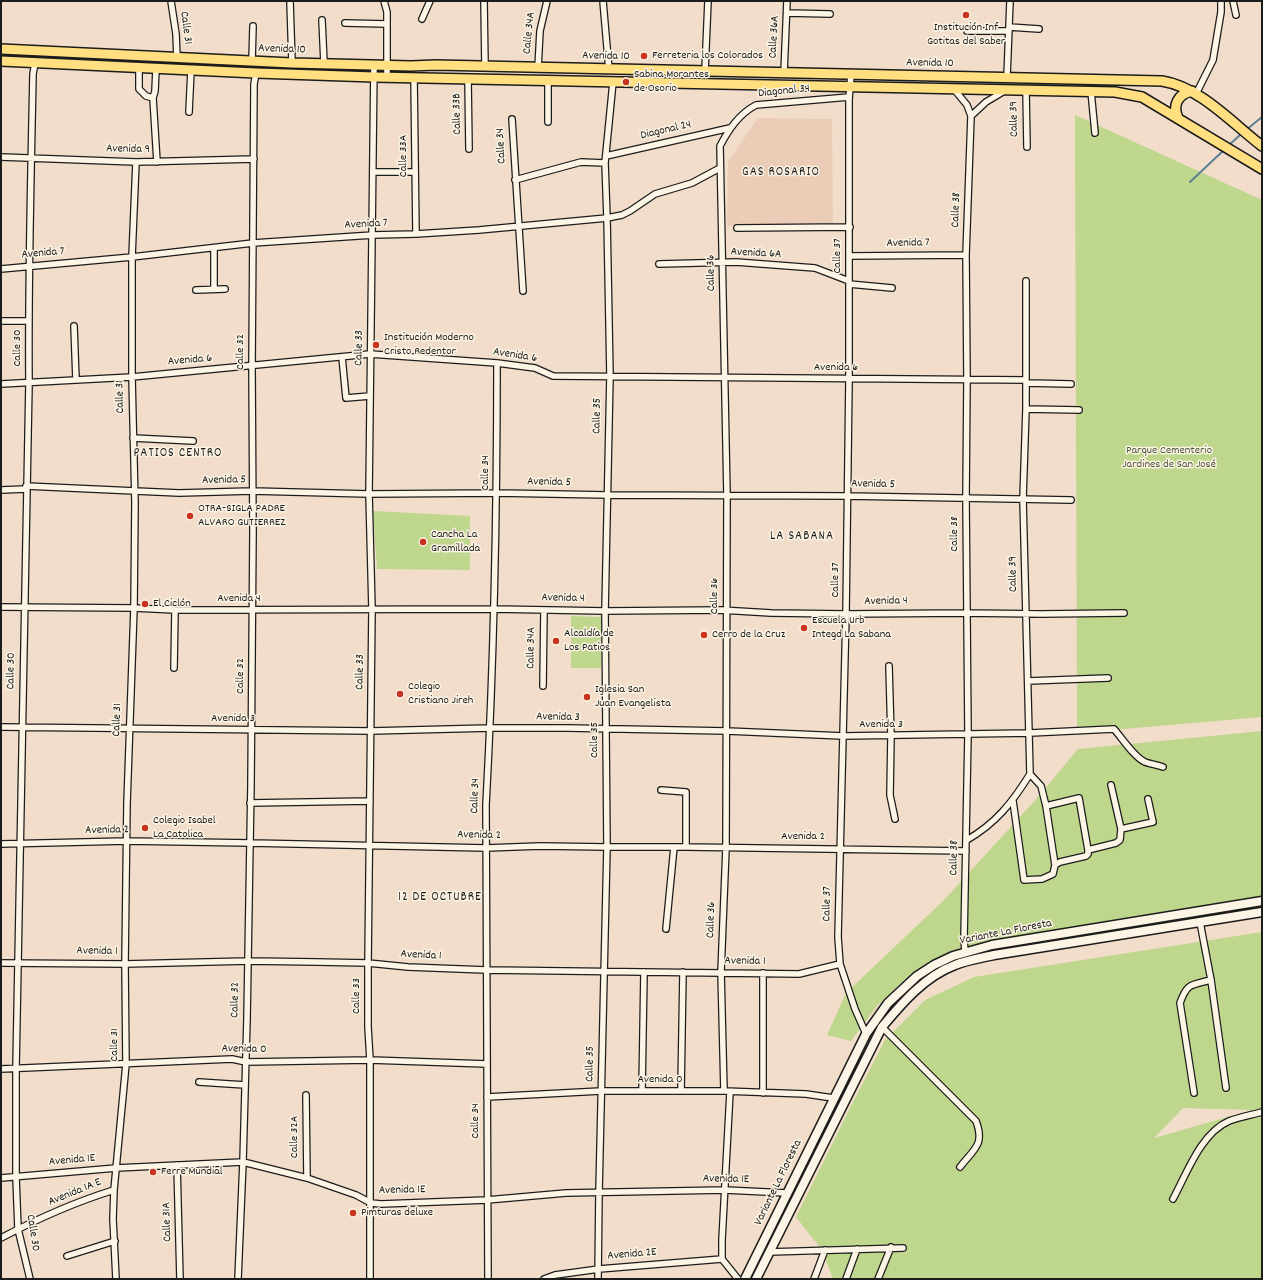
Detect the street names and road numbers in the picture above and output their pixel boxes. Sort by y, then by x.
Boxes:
street label: Calle 31 [176,11,194,45]
street label: Calle 34A [521,11,539,55]
street label: Calle 36A [767,15,783,59]
street label: Avenida 10 [258,42,306,58]
street label: Avenida 10 [582,49,630,65]
street label: Avenida 10 [906,56,954,72]
street label: Diagonal 34 [758,82,810,102]
street label: Calle 33B [450,93,466,135]
street label: Calle 39 [1007,101,1023,137]
street label: Diagonal 24 [639,118,693,144]
street label: Calle 34 [494,128,510,164]
street label: Calle 33A [397,135,411,177]
street label: Avenida 9 [106,142,150,158]
street label: Calle 38 [949,192,965,228]
street label: Avenida 7 [344,217,388,233]
street label: Avenida 7 [886,236,930,252]
street label: Calle 37 [831,238,845,274]
street label: Avenida 7 [21,245,65,263]
street label: Avenida 6A [730,245,782,263]
street label: Calle 36 [704,255,720,291]
street label: Calle 30 [11,329,25,367]
street label: Calle 33 [352,330,368,366]
street label: Calle 32 [234,334,248,370]
street label: Avenida 6 [492,345,538,367]
street label: Avenida 6 [167,352,213,370]
street label: Avenida 6 [814,361,858,375]
street label: Calle 31 [114,380,128,414]
street label: Calle 35 [590,398,606,434]
street label: Calle 34 [479,455,493,491]
street label: Avenida 5 [202,473,246,489]
street label: Avenida 5 [527,475,571,491]
street label: Avenida 5 [851,477,895,493]
street label: Calle 38 [948,516,962,552]
street label: Calle 39 [1006,556,1022,592]
street label: Calle 37 [829,562,843,598]
street label: Calle 36 [708,578,722,614]
street label: Avenida 4 [541,591,585,607]
street label: Avenida 4 [217,592,261,606]
street label: Avenida 4 [864,594,908,610]
street label: Calle 34A [524,627,540,669]
street label: Calle 30 [4,652,20,690]
street label: Calle 33 [353,654,369,690]
street label: Calle 32 [234,658,248,694]
street label: Calle 31 [110,703,126,737]
street label: Avenida 3 [536,710,580,726]
street label: Avenida 3 [211,712,255,726]
street label: Avenida 3 [859,718,903,732]
street label: Calle 35 [588,722,602,758]
street label: Calle 34 [468,778,484,814]
street label: Avenida 2 [85,823,129,839]
street label: Avenida 2 [457,828,501,844]
street label: Avenida 2 [781,830,825,844]
street label: Calle 38 [947,840,963,876]
street label: Calle 37 [820,886,836,922]
street label: Calle 36 [704,902,720,938]
street label: Variante La Floresta [959,917,1053,949]
street label: Avenida 1 [76,944,118,960]
street label: Avenida 1 [400,948,442,964]
street label: Avenida 1 [724,954,766,970]
street label: Calle 33 [350,978,364,1014]
street label: Calle 32 [228,982,244,1018]
street label: Calle 31 [108,1028,122,1062]
street label: Avenida 0 [221,1042,267,1058]
street label: Calle 35 [583,1046,599,1082]
street label: Avenida 0 [637,1073,683,1087]
street label: Calle 34 [469,1103,483,1139]
street label: Calle 32A [288,1116,302,1158]
street label: Variante La Floresta [752,1138,806,1228]
street label: Avenida 1E [48,1152,96,1170]
street label: Avenida 1E [703,1172,749,1188]
street label: Avenida 1A E [46,1176,104,1210]
street label: Avenida 1E [379,1183,425,1199]
street label: Calle 31A [160,1202,176,1242]
street label: Calle 30 [22,1214,42,1252]
street label: Avenida 2E [607,1246,657,1264]

